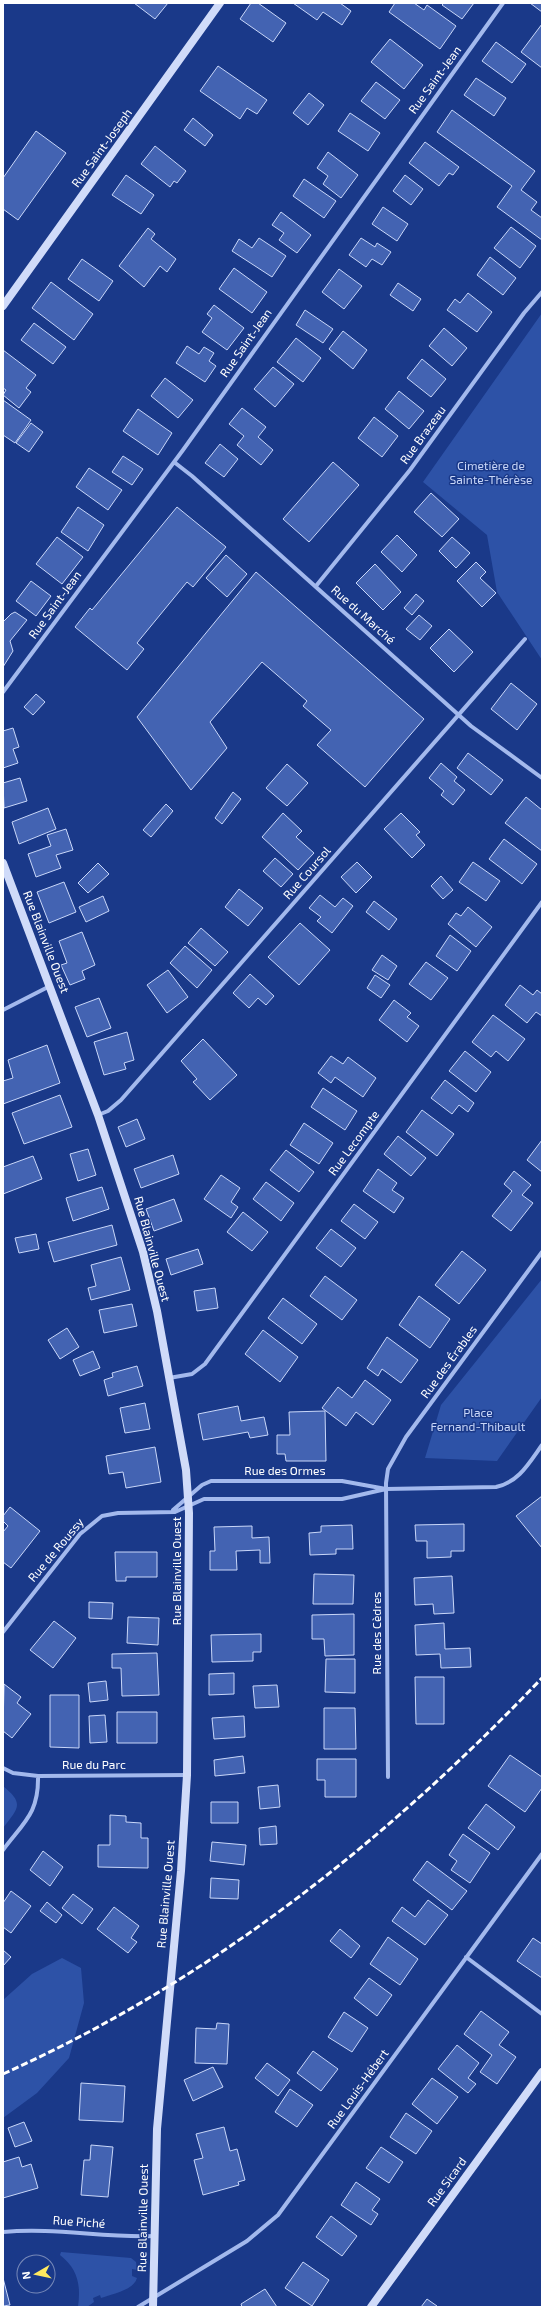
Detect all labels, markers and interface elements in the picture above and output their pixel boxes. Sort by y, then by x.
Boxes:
street label: Rue Saint-Jean [405,43,463,116]
street label: Rue Saint-Joseph [68,105,134,189]
street label: Rue Saint-Jean [216,306,274,379]
street label: Rue Brazeau [396,403,448,466]
park label: Cimetière de Sainte-Thérèse [449,458,533,486]
street label: Rue Saint-Jean [25,568,83,641]
street label: Rue du Marché [329,582,398,647]
street label: Rue Coursol [280,843,333,902]
street label: Rue Blainville Ouest [21,888,73,995]
street label: Rue Lecompte [325,1107,381,1178]
street label: Rue Blainville Ouest [132,1195,174,1303]
street label: Rue des Érables [417,1322,479,1401]
park label: Place Fernand-Thibault [431,1405,526,1433]
street label: Rue des Ormes [244,1463,326,1477]
street label: Rue de Roussy [25,1514,86,1584]
street label: Rue Blainville Ouest [169,1516,183,1625]
street label: Rue des Cèdres [369,1592,383,1674]
street label: Rue du Parc [62,1757,126,1771]
street label: Rue Blainville Ouest [153,1839,177,1949]
street label: Rue Louis-Hébert [324,2046,391,2131]
street label: Rue Sicard [424,2154,469,2209]
street label: Rue Blainville Ouest [134,2163,150,2272]
street label: Rue Piché [52,2212,106,2230]
north arrow [16,2254,56,2294]
text: N [19,2271,33,2281]

